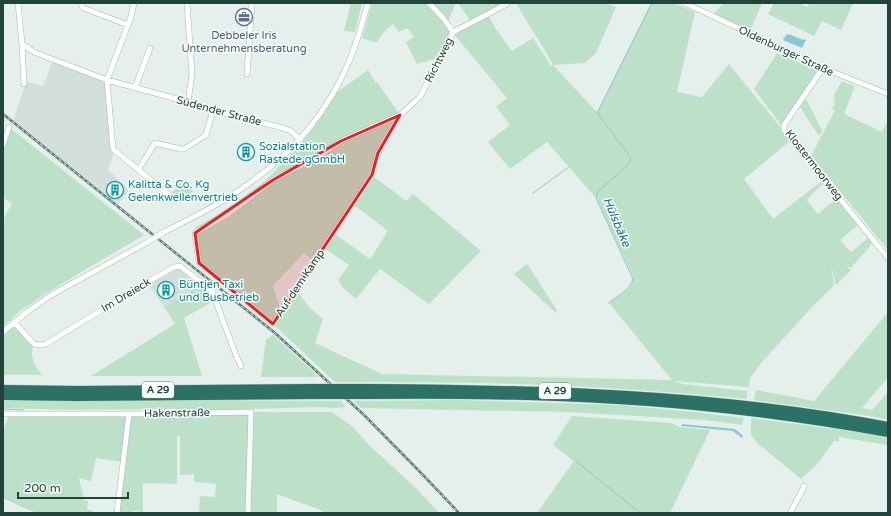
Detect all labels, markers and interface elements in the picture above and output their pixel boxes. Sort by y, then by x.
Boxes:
office icon: Debbeler Iris Unternehmensberatung [234,7,254,27]
street label: Oldenburger Straße [736,23,836,79]
place label: Debbeler Iris Unternehmensberatung [181,29,307,55]
street label: Richtweg [422,35,456,85]
street label: Südender Straße [175,93,263,129]
street label: Klostermoorweg [782,127,846,203]
place label: Sozialstation Rastede gGmbH [259,140,345,166]
building icon: Sozialstation Rastede gGmbH [236,142,256,162]
place label: Kalitta & Co. Kg Gelenkwellenvertrieb [128,178,238,204]
building icon: Kalitta & Co. Kg Gelenkwellenvertrieb [105,180,125,200]
water label: Hülsbäke [600,195,634,250]
street label: Auf dem Kamp [273,247,327,319]
street label: Im Dreieck [99,275,153,315]
place label: Büntjen Taxi und Busbetrieb [179,278,259,304]
building icon: Büntjen Taxi und Busbetrieb [156,280,176,300]
road number: A 29 [142,382,174,398]
road number: A 29 [539,383,571,399]
street label: Hakenstraße [144,406,210,420]
scale bar [18,474,128,500]
text: 200 m [24,481,61,495]

